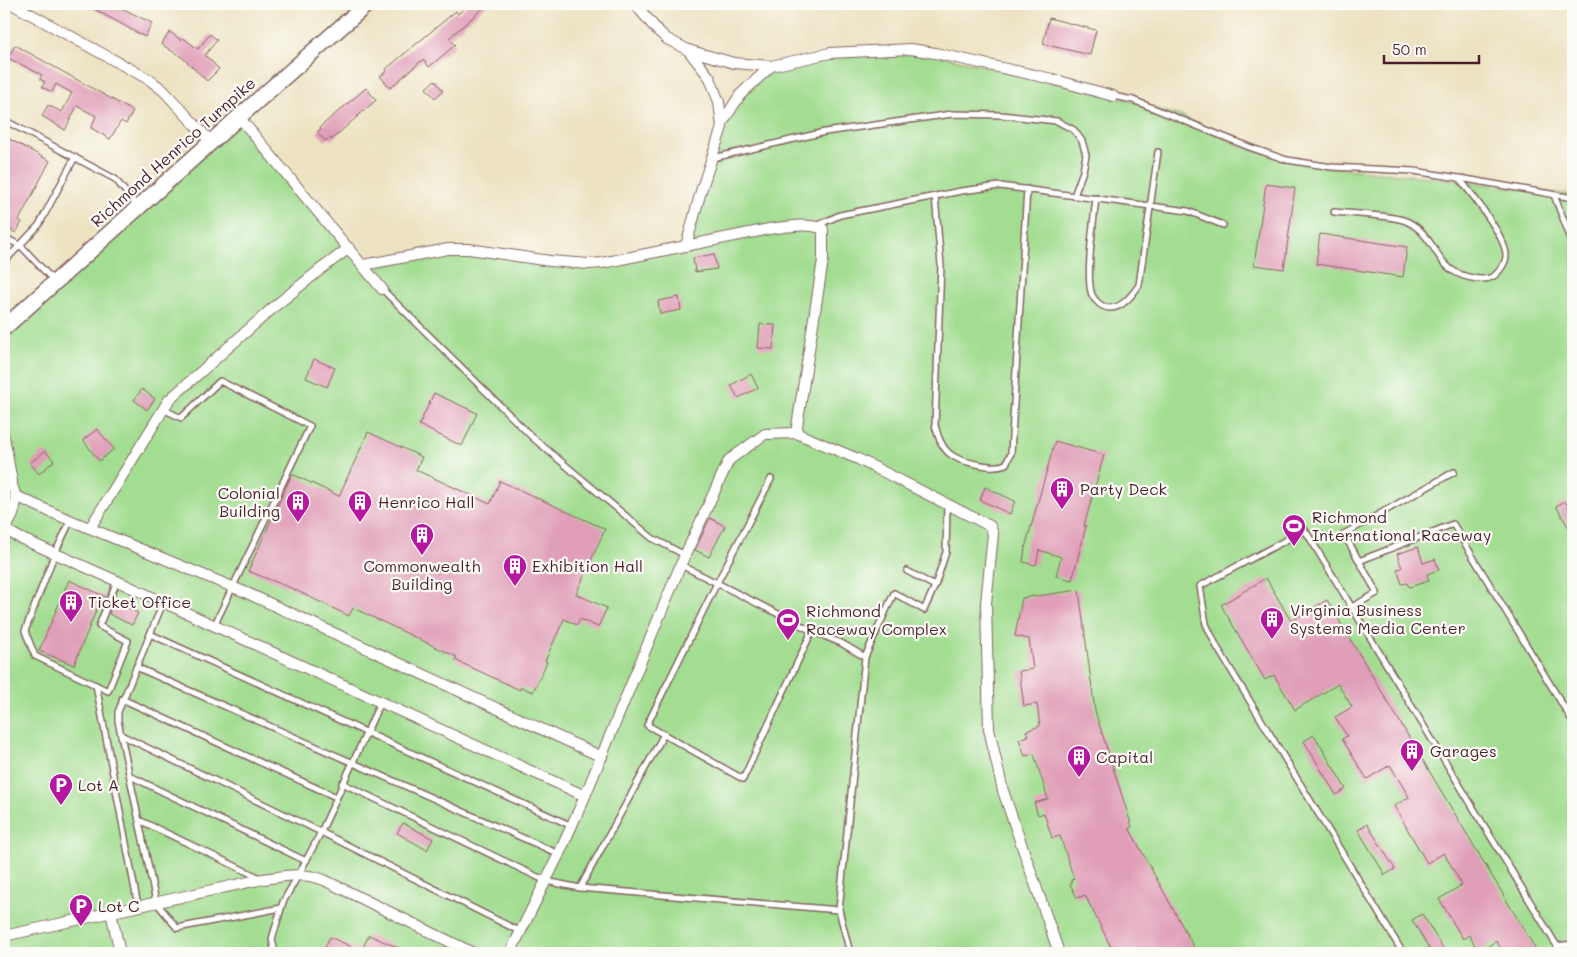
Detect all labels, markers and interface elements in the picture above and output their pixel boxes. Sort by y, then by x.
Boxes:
scale bar [1384,32,1480,64]
text: 50 m [1392,39,1427,59]
street label: Richmond Henrico Turnpike [86,72,260,231]
building icon: Party Deck [1049,476,1075,510]
place label: Party Deck [1080,478,1167,499]
place label: Colonial Building [218,482,280,521]
building icon: Colonial Building [285,489,311,523]
building icon: Henrico Hall [347,489,373,523]
place label: Henrico Hall [378,491,475,512]
place label: Richmond International Raceway [1312,506,1491,545]
sports icon: Richmond International Raceway [1281,513,1307,547]
building icon: Commonwealth Building [409,522,435,556]
building icon: Exhibition Hall [502,553,528,587]
place label: Commonwealth Building [363,555,481,594]
place label: Exhibition Hall [532,555,643,576]
building icon: Ticket Office [58,589,84,623]
place label: Ticket Office [88,591,191,612]
place label: Virginia Business Systems Media Center [1290,599,1466,638]
place label: Richmond Raceway Complex [806,600,947,639]
building icon: Virginia Business Systems Media Center [1259,606,1285,640]
sports icon: Richmond Raceway Complex [775,607,801,641]
building icon: Garages [1399,738,1425,772]
place label: Garages [1430,740,1497,761]
building icon: Capital [1066,744,1092,778]
place label: Capital [1096,746,1153,767]
parking icon: Lot A [48,772,74,806]
place label: Lot A [78,774,119,795]
parking icon: Lot C [68,893,94,927]
place label: Lot C [98,895,140,916]

